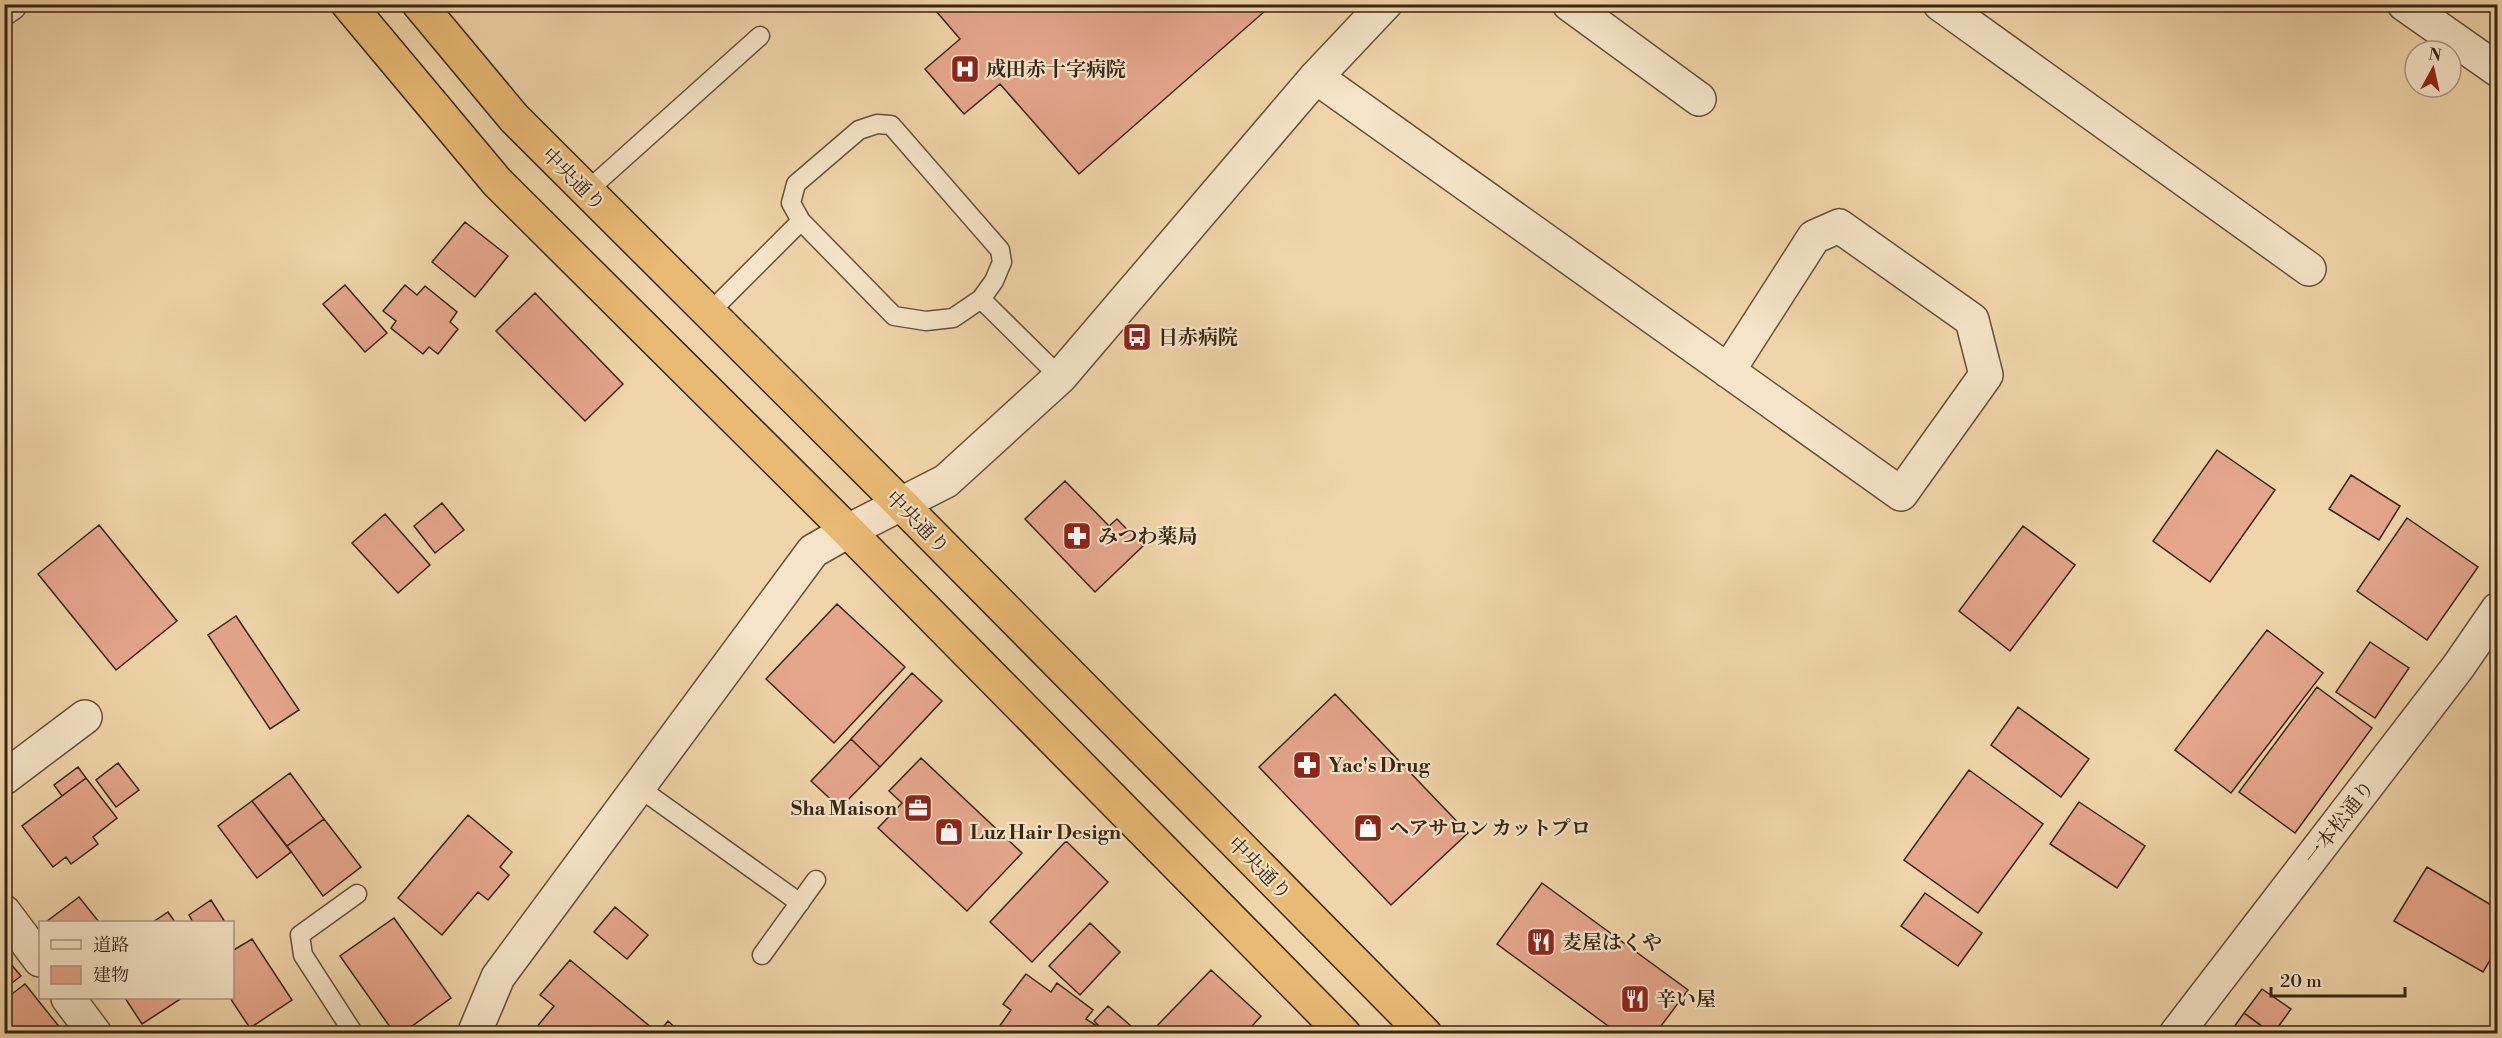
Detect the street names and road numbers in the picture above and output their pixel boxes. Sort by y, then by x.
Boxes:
street label: 中央通り [536,143,610,217]
street label: 中央通り [880,486,954,560]
street label: 一本松通り [2300,776,2381,870]
street label: 中央通り [1222,832,1296,906]

